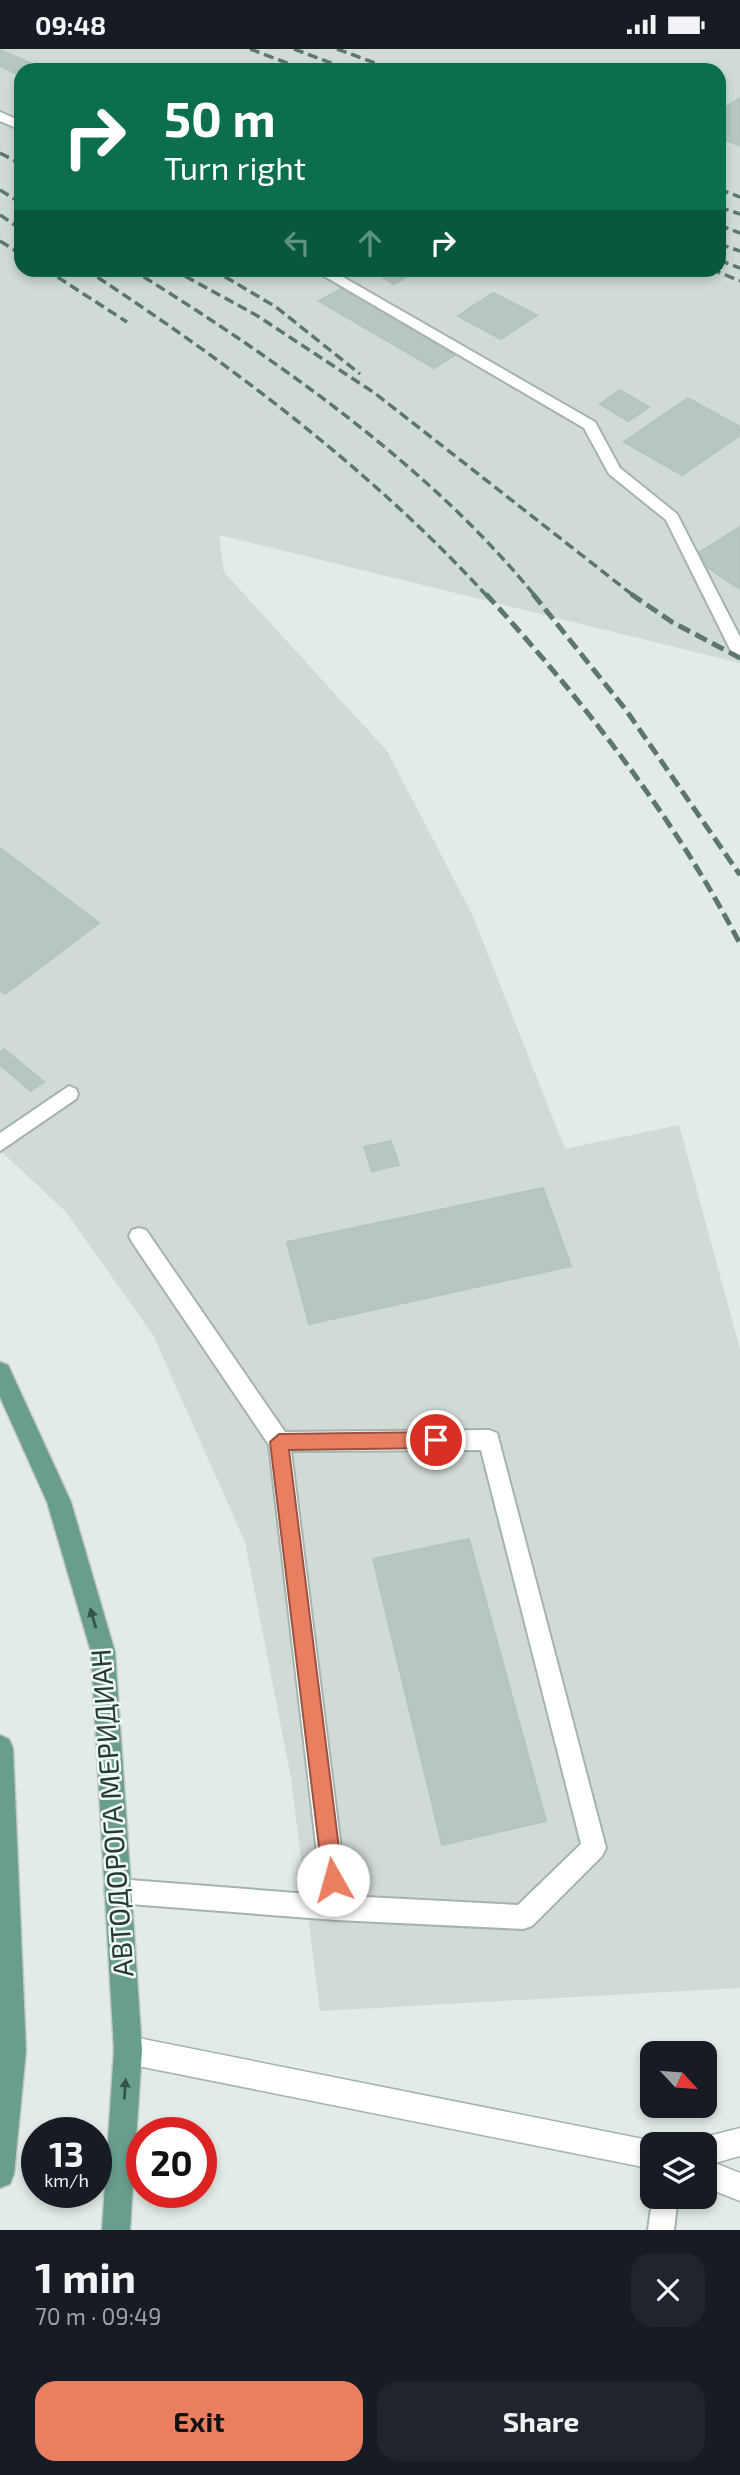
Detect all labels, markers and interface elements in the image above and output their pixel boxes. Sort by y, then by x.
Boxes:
text: 09:48 [35,9,106,40]
text: 50 m [164,88,276,147]
icon: right [49,91,140,182]
text: Turn right [164,148,306,186]
icon: left [278,224,316,262]
icon: ahead [351,224,389,262]
icon: right [424,224,462,262]
pin [406,1410,466,1470]
icon: arrive [417,1421,455,1459]
one-way arrow [88,1608,98,1629]
street label: АВТОДОРОГА МЕРИДИАН [83,1648,139,1978]
position arrow [296,1843,370,1917]
north arrow [640,2041,718,2117]
map controls [640,2041,717,2209]
one-way arrow [120,2077,131,2099]
speed limit sign: 20 [126,2117,217,2208]
text: 13 [49,2132,84,2174]
button: layers [640,2132,717,2209]
text: km/h [44,2169,89,2191]
text: 1 min [35,2251,136,2301]
button: close [631,2253,705,2327]
text: 70 m · 09:49 [35,2302,161,2330]
button: Exit [35,2381,363,2461]
button: Share [377,2381,705,2461]

